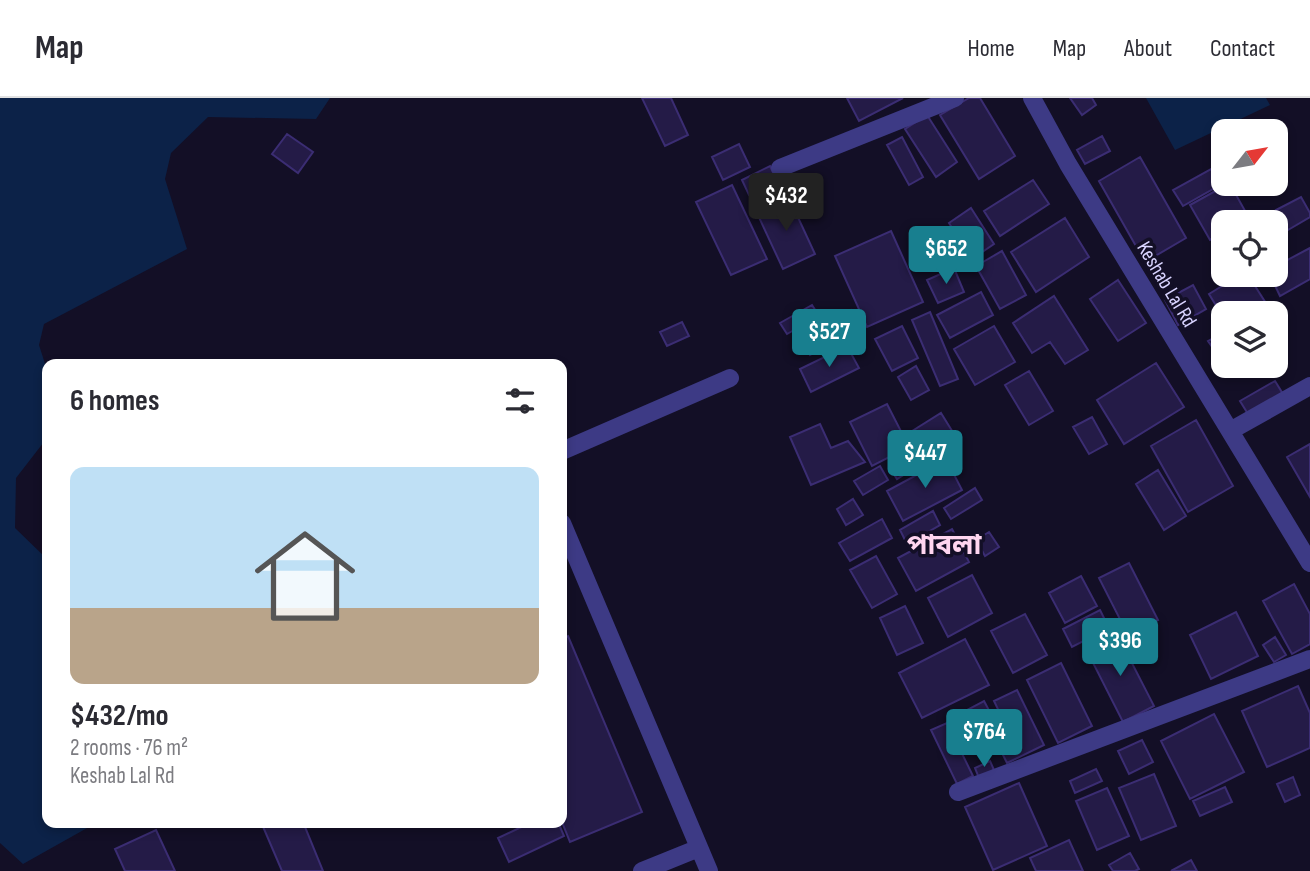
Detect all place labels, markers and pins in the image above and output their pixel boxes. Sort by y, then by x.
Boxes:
pin: $432 [745,174,827,233]
pin: $652 [905,226,987,286]
pin: $527 [788,310,870,369]
pin: $447 [884,430,966,490]
pin: $396 [1079,618,1161,678]
pin: $764 [943,710,1025,769]

